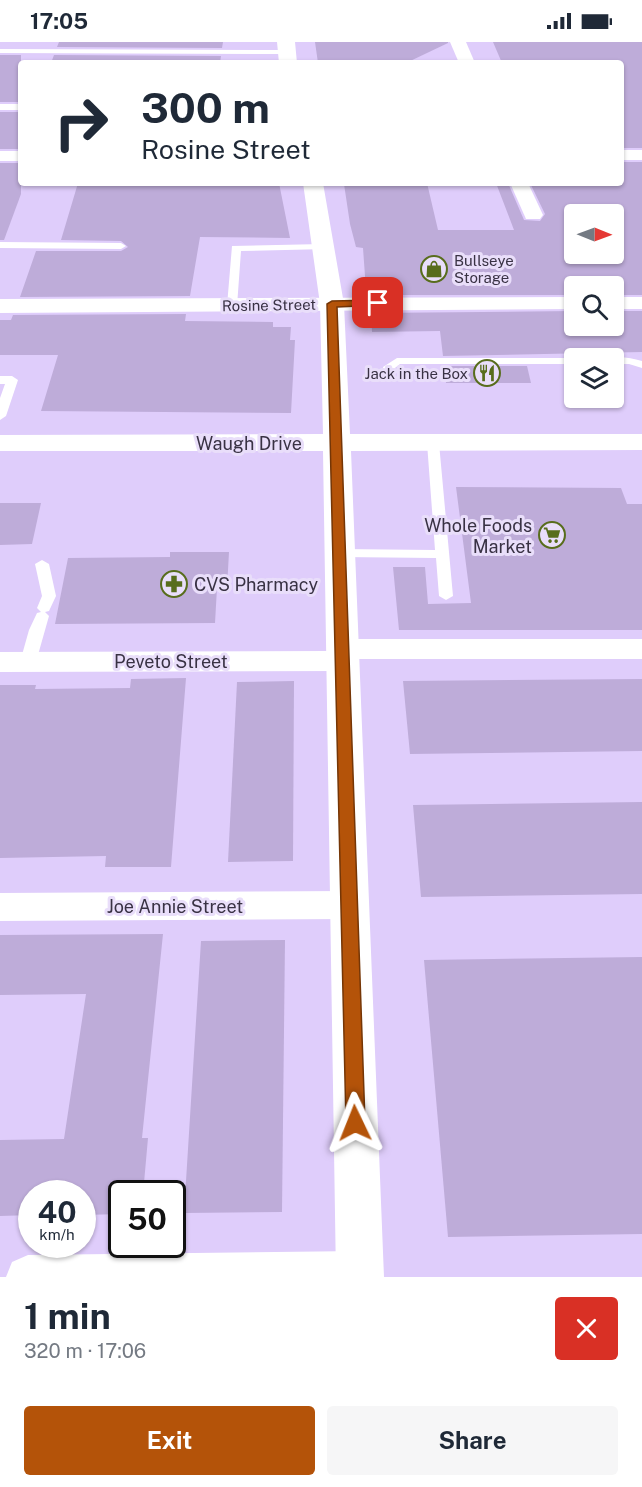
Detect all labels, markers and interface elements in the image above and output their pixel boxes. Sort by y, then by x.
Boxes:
text: 17:05 [30,8,88,34]
text: 300 m [141,83,270,132]
icon: right [42,84,120,162]
text: Rosine Street [141,133,311,165]
north arrow [564,204,624,264]
map controls [564,204,624,408]
place label: Bullseye Storage [454,252,514,286]
shop icon: Bullseye Storage [419,254,449,284]
button: search [564,276,624,336]
pin [352,277,403,328]
icon: arrive [361,286,394,319]
street label: Rosine Street [222,296,316,314]
button: layers [564,348,624,408]
restaurant icon: Jack in the Box [472,358,502,388]
place label: Jack in the Box [365,365,468,382]
street label: Waugh Drive [196,433,302,454]
place label: Whole Foods Market [424,515,532,557]
supermarket icon: Whole Foods Market [537,520,567,550]
pharmacy icon: CVS Pharmacy [159,569,189,599]
place label: CVS Pharmacy [194,574,318,595]
street label: Peveto Street [114,651,228,672]
street label: Joe Annie Street [107,896,243,917]
position arrow [323,1091,387,1155]
speed limit sign: 50 [108,1180,186,1258]
text: 40 [37,1194,77,1230]
text: km/h [39,1226,75,1243]
text: 1 min [24,1295,111,1337]
button: close [555,1297,618,1360]
text: 320 m · 17:06 [24,1339,146,1363]
button: Exit [24,1406,315,1475]
button: Share [327,1406,618,1475]

